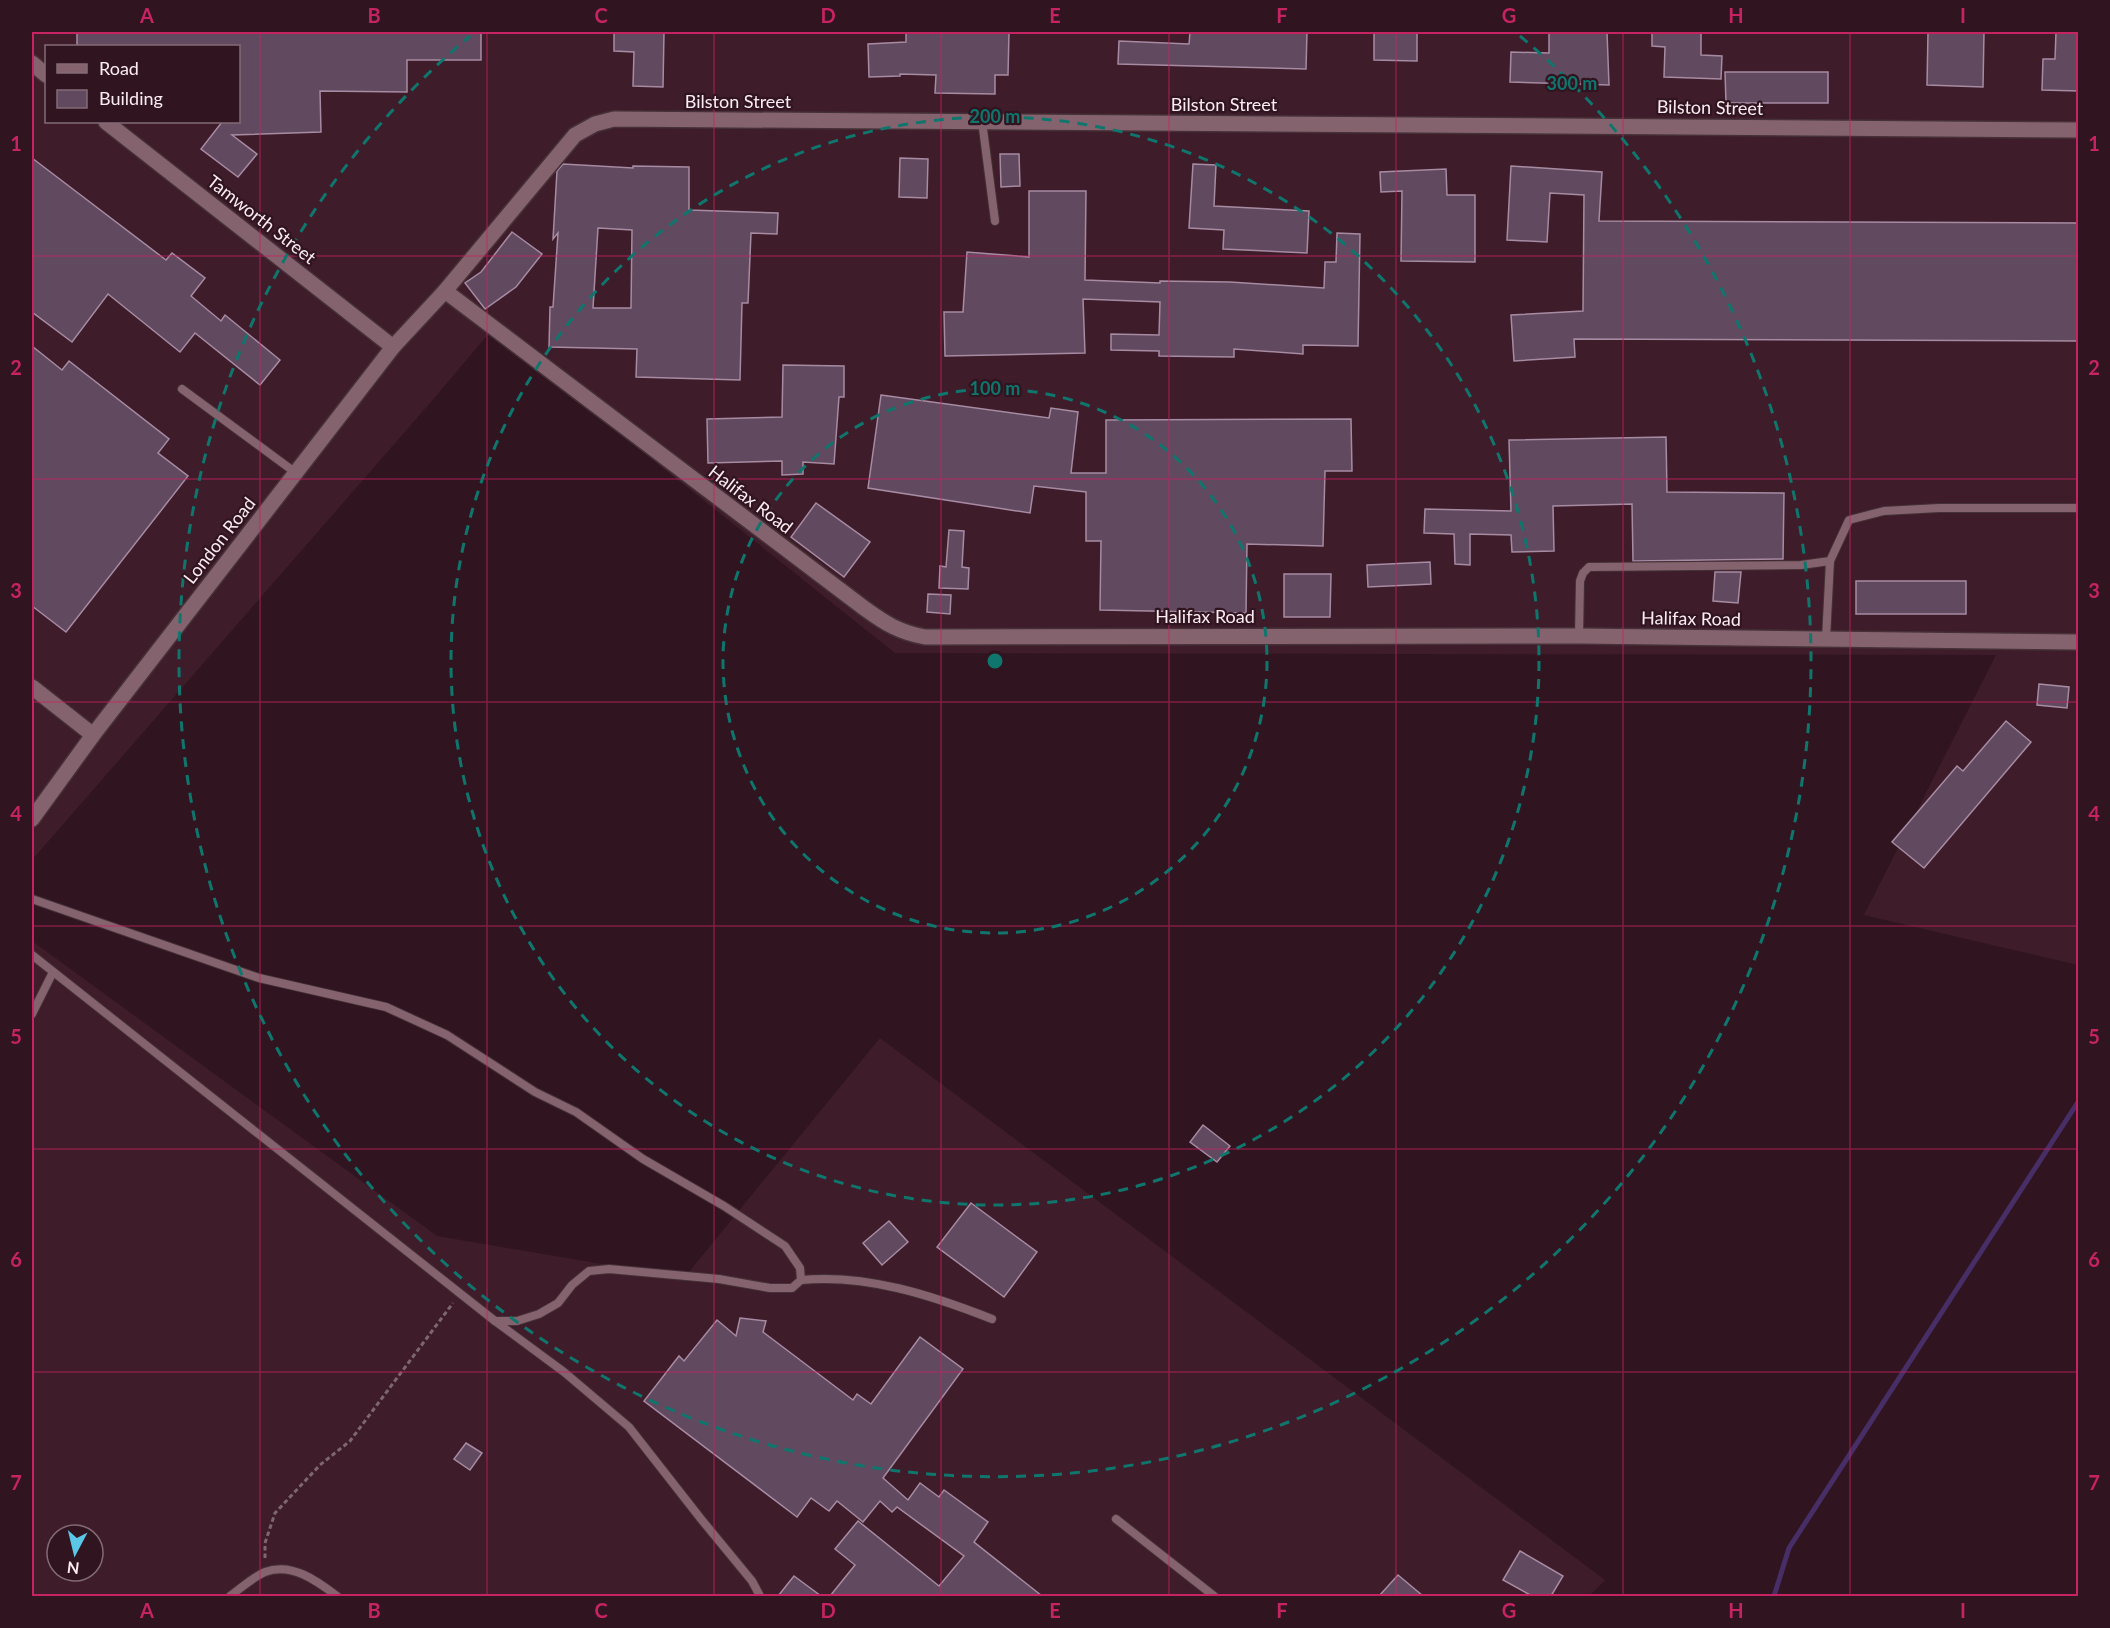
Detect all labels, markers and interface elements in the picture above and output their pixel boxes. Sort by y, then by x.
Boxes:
text: A [139,3,154,27]
text: B [367,3,381,27]
text: C [594,3,608,27]
text: D [820,3,836,27]
text: E [1049,3,1061,27]
text: F [1276,3,1288,27]
text: G [1502,3,1516,27]
text: H [1728,3,1744,27]
text: I [1960,3,1966,27]
legend [45,45,240,123]
text: Road [99,57,139,79]
text: 300 m [1547,72,1597,94]
text: Building [99,87,163,109]
street label: Bilston Street [685,90,792,112]
street label: Bilston Street [1171,93,1278,115]
street label: Bilston Street [1657,95,1764,119]
text: 200 m [970,105,1020,127]
text: 1 [10,131,22,155]
text: 1 [2088,131,2100,155]
street label: Tamworth Street [203,170,321,268]
text: 2 [10,355,22,379]
text: 2 [2088,355,2100,379]
text: 100 m [970,377,1020,399]
street label: Halifax Road [705,460,797,538]
street label: London Road [178,492,260,588]
text: 3 [10,578,22,602]
text: 3 [2088,578,2100,602]
street label: Halifax Road [1155,605,1255,627]
street label: Halifax Road [1641,606,1741,630]
centre of rings [985,651,1005,671]
text: 4 [10,801,22,825]
text: 4 [2088,801,2100,825]
text: 5 [10,1024,22,1048]
text: 5 [2088,1024,2100,1048]
text: 6 [10,1247,22,1271]
text: 6 [2088,1247,2100,1271]
text: 7 [10,1470,22,1494]
text: 7 [2088,1470,2100,1494]
north arrow [45,1523,105,1583]
text: N [66,1558,80,1579]
text: A [139,1598,154,1622]
text: B [367,1598,381,1622]
text: C [594,1598,608,1622]
text: D [820,1598,836,1622]
text: E [1049,1598,1061,1622]
text: F [1276,1598,1288,1622]
text: G [1502,1598,1516,1622]
text: H [1728,1598,1744,1622]
text: I [1960,1598,1966,1622]

